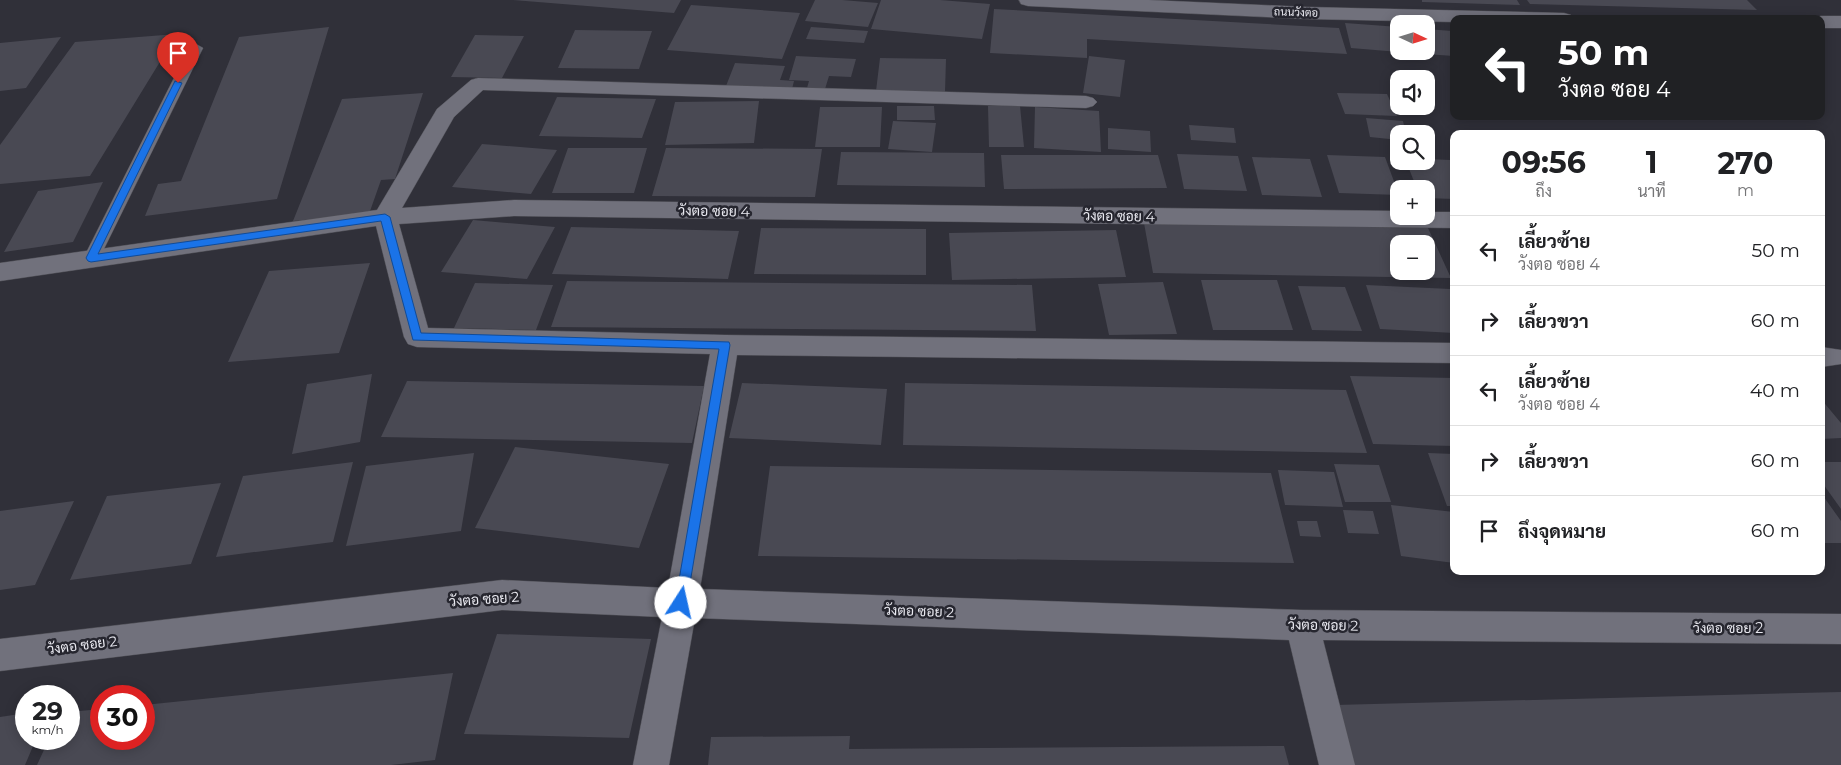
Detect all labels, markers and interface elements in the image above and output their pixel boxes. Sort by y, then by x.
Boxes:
street label: ถนนวังตอ [1274,4,1318,20]
north arrow [1390,15,1435,60]
map controls [1390,15,1435,280]
text: 50 m [1558,31,1649,74]
pin [157,32,199,83]
icon: left [1475,35,1540,100]
icon: arrive [164,39,192,67]
button: sound [1390,70,1435,115]
text: วังตอ ซอย 4 [1558,76,1671,103]
button: search [1390,125,1435,170]
text: 09:56 [1502,144,1586,181]
text: 1 [1646,144,1657,181]
text: 270 [1717,145,1773,182]
button: + [1390,180,1435,225]
text: m [1737,181,1754,200]
text: ถึง [1535,182,1552,201]
text: นาที [1637,182,1666,201]
street label: วังตอ ซอย 4 [678,201,751,221]
street label: วังตอ ซอย 4 [1083,206,1156,226]
text: เลี้ยวซ้าย [1518,230,1590,253]
button: − [1390,235,1435,280]
icon: left [1475,237,1503,265]
text: 50 m [1752,239,1800,262]
text: วังตอ ซอย 4 [1518,255,1600,274]
icon: right [1475,307,1503,335]
text: 60 m [1751,309,1800,332]
text: เลี้ยวขวา [1518,310,1589,333]
text: เลี้ยวซ้าย [1518,370,1590,393]
icon: left [1475,377,1503,405]
text: 40 m [1750,379,1800,402]
text: วังตอ ซอย 4 [1518,395,1600,414]
icon: right [1475,447,1503,475]
text: 60 m [1751,449,1800,472]
text: เลี้ยวขวา [1518,450,1589,473]
icon: arrive [1475,517,1503,545]
text: 60 m [1751,519,1800,542]
text: ถึงจุดหมาย [1518,520,1606,543]
position arrow [654,576,706,628]
street label: วังตอ ซอย 2 [448,588,520,610]
street label: วังตอ ซอย 2 [884,601,955,621]
street label: วังตอ ซอย 2 [1288,615,1358,635]
street label: วังตอ ซอย 2 [1693,619,1763,637]
street label: วังตอ ซอย 2 [46,632,118,658]
speed limit sign: 30 [90,685,155,750]
text: 29 [32,696,63,726]
text: km/h [31,722,64,737]

